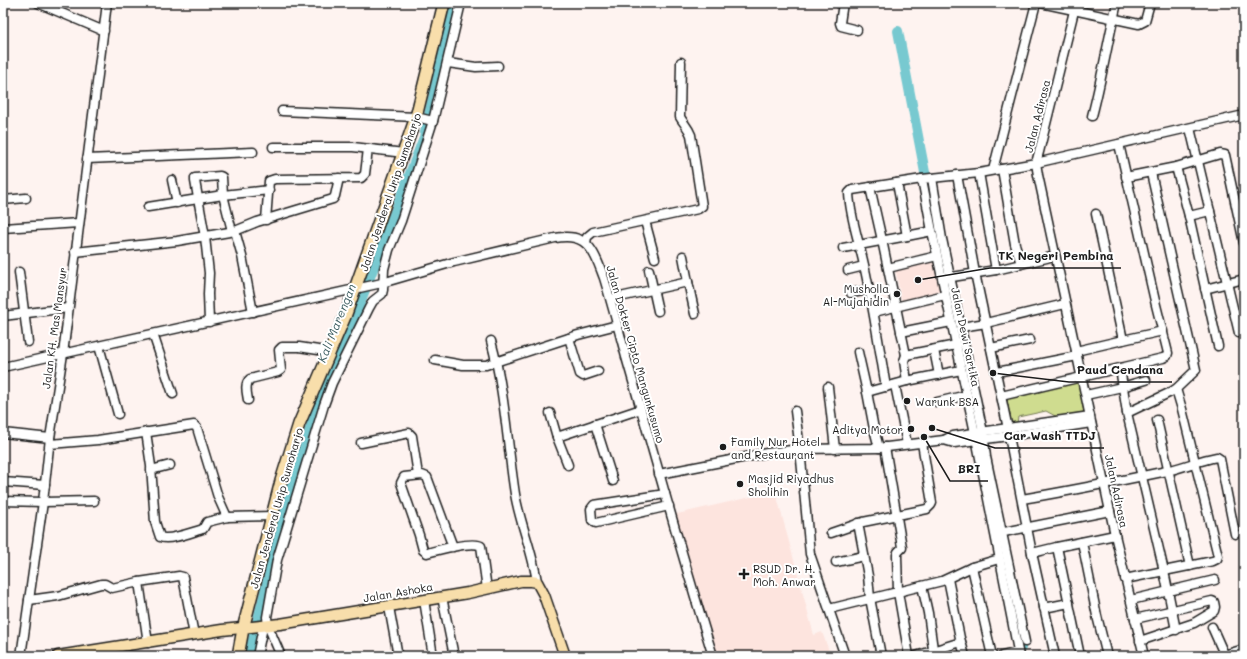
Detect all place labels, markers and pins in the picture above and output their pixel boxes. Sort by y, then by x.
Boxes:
callout: TK Negeri Pembina [990,244,1121,268]
place label: Musholla Al-Mujahidin [823,281,889,309]
marker: Musholla Al-Mujahidin [892,289,902,299]
callout: Paud Cendana [1069,358,1172,382]
place label: Warunk BSA [915,394,979,409]
marker: Warunk BSA [902,396,912,406]
place label: Aditya Motor [832,422,903,437]
marker: Aditya Motor [906,424,916,434]
callout: Car Wash TTDJ [995,424,1104,448]
place label: Family Nur Hotel and Restaurant [731,434,820,462]
marker: Family Nur Hotel and Restaurant [718,442,728,452]
callout: BRI [950,457,988,481]
place label: Masjid Riyadhus Sholihin [748,471,834,499]
marker: Masjid Riyadhus Sholihin [735,479,745,489]
place label: RSUD Dr. H. Moh. Anwar [753,561,816,589]
marker: RSUD Dr. H. Moh. Anwar [738,568,750,580]

